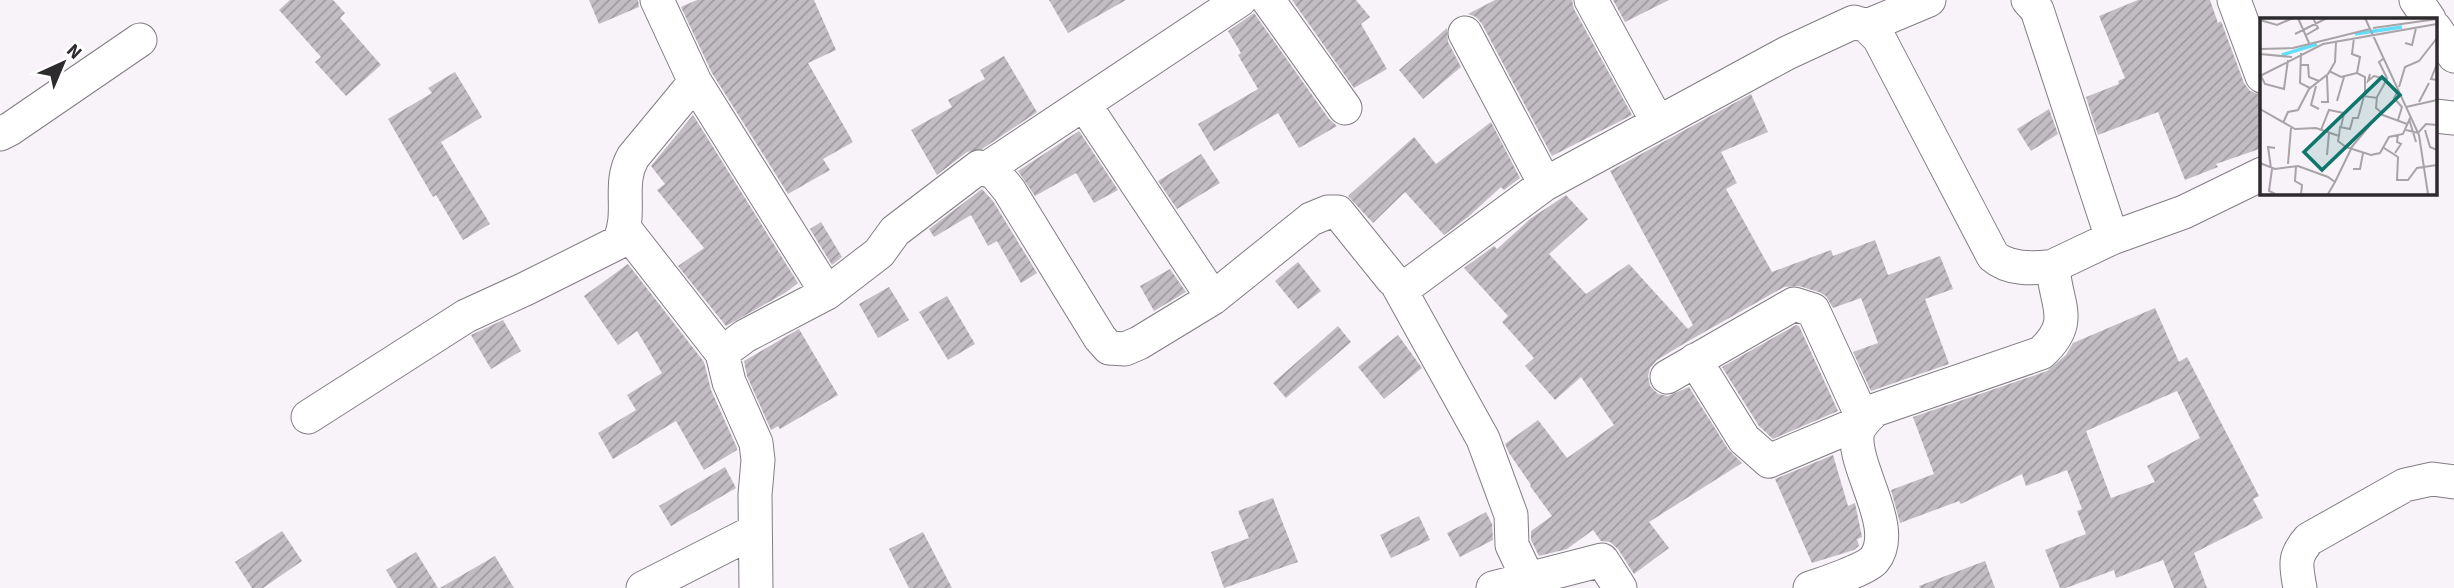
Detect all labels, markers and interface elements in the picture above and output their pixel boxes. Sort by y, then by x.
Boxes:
inset map [2260,18,2436,194]
north arrow [28,28,98,98]
text: N [60,38,88,66]

